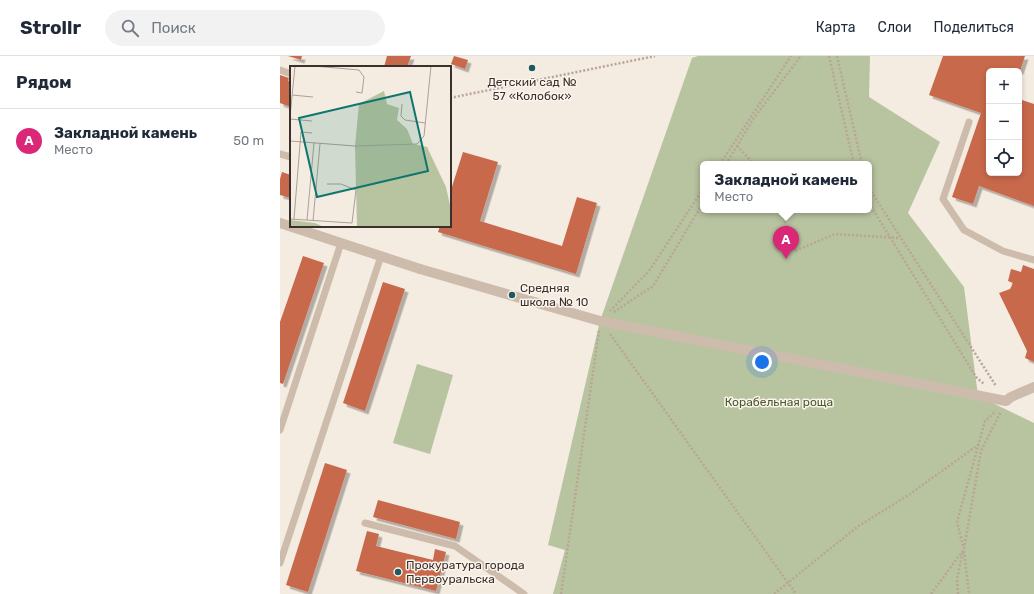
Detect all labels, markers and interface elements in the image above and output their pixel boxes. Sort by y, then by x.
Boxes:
search box [105,10,385,46]
text: Strollr [20,16,81,39]
icon: search [119,17,141,39]
text: Поиск [151,19,196,37]
text: Карта [816,19,856,36]
text: Слои [878,19,912,36]
text: Поделиться [934,19,1014,36]
marker: Детский сад № 57 «Колобок» [527,63,537,73]
inset map [290,66,451,227]
map controls [986,68,1022,176]
button: + [986,68,1022,104]
text: Рядом [16,72,72,92]
place label: Детский сад № 57 «Колобок» [487,75,577,103]
button: − [986,104,1022,140]
text: Закладной камень [54,124,197,142]
text: A [24,133,34,148]
text: 50 m [233,133,264,148]
button: locate [986,140,1022,176]
text: Место [54,142,93,157]
popup [700,161,872,213]
text: Закладной камень [714,171,858,189]
text: Место [714,189,753,204]
pin: A [773,226,799,259]
place label: Средняя школа № 10 [520,281,588,309]
marker: Средняя школа № 10 [507,290,517,300]
your location [752,352,772,372]
park label: Корабельная роща [725,395,833,409]
place label: Прокуратура города Первоуральска [406,558,525,586]
marker: Прокуратура города Первоуральска [393,567,403,577]

